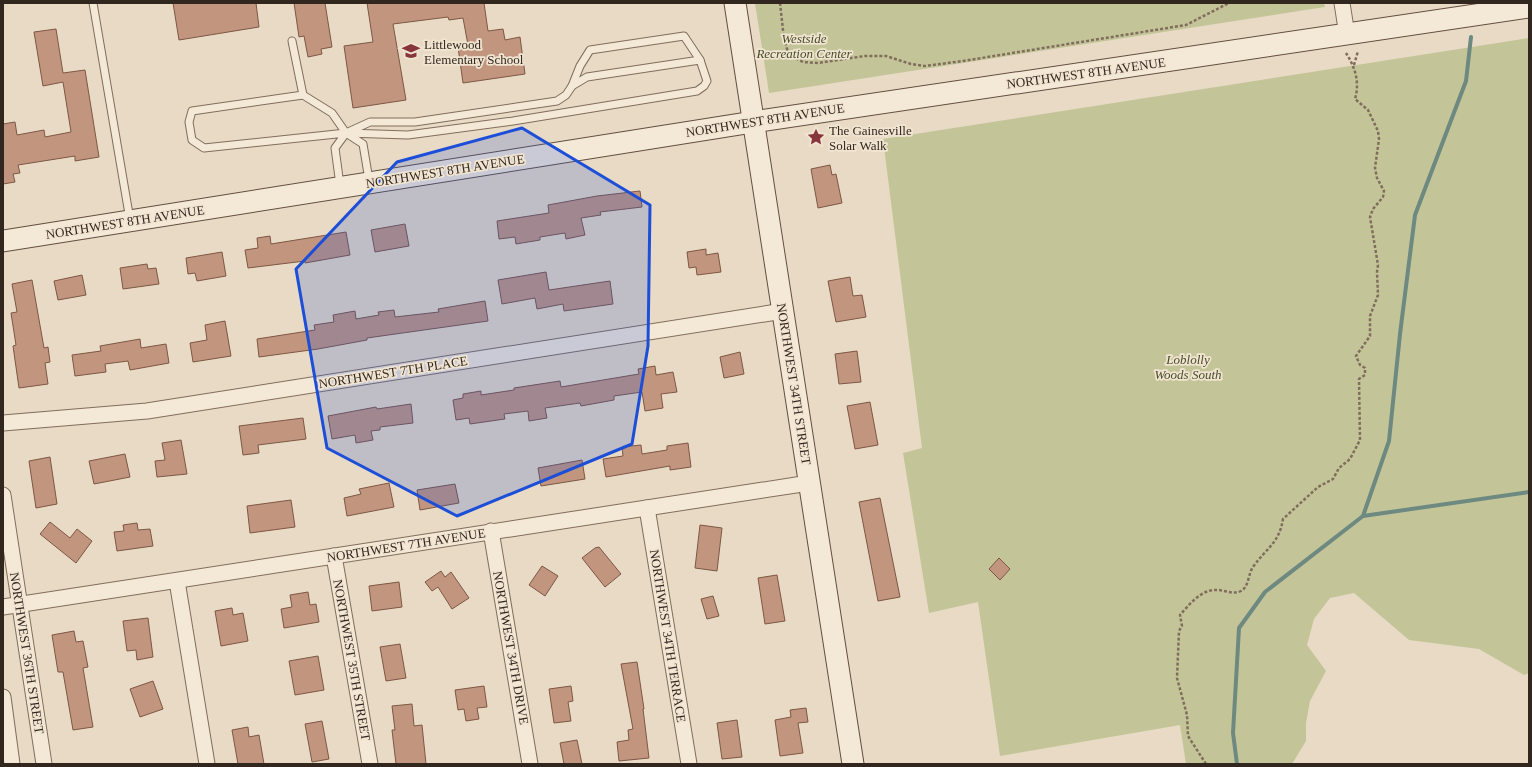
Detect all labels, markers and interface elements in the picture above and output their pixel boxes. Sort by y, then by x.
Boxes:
park label: Westside Recreation Center [755,31,853,61]
place label: Littlewood Elementary School [424,37,524,67]
school or university icon: Littlewood Elementary School [401,41,421,61]
street label: NORTHWEST 8TH AVENUE [1005,54,1167,92]
street label: NORTHWEST 8TH AVENUE [685,100,845,140]
place label: The Gainesville Solar Walk [829,123,912,153]
place icon: The Gainesville Solar Walk [806,127,826,147]
street label: NORTHWEST 8TH AVENUE [365,151,525,191]
street label: NORTHWEST 8TH AVENUE [45,202,205,242]
street label: NORTHWEST 34TH STREET [774,302,814,466]
park label: Loblolly Woods South [1154,352,1222,382]
street label: NORTHWEST 7TH PLACE [317,353,469,391]
street label: NORTHWEST 7TH AVENUE [326,525,486,565]
street label: NORTHWEST 34TH TERRACE [647,548,689,724]
street label: NORTHWEST 34TH DRIVE [490,570,532,726]
street label: NORTHWEST 36TH STREET [7,571,47,735]
street label: NORTHWEST 35TH STREET [330,578,374,742]

